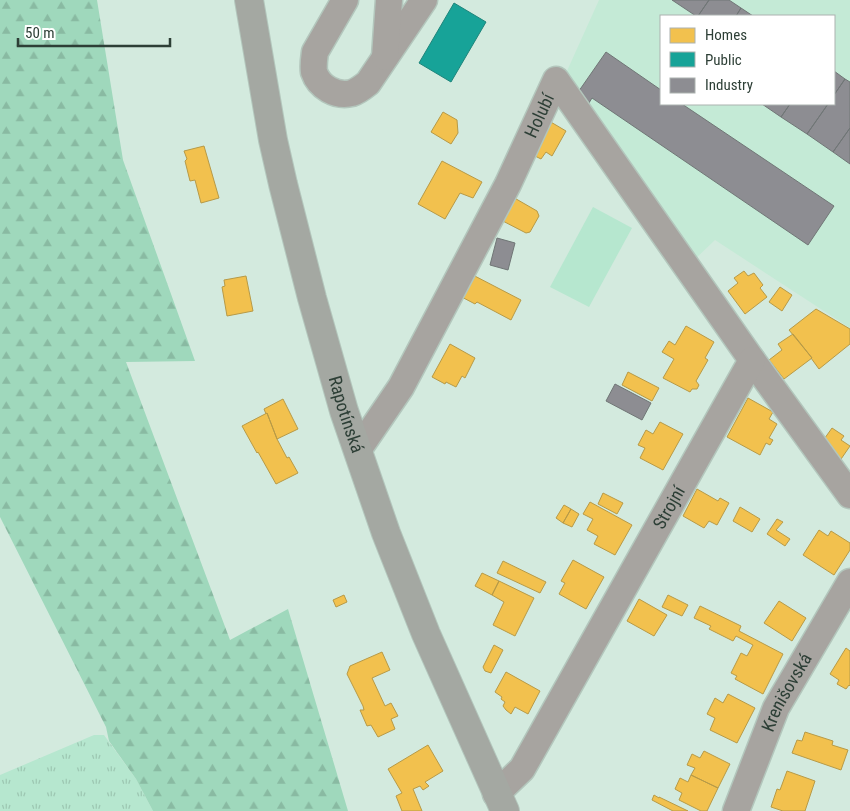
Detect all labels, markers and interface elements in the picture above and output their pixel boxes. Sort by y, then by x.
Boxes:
scale bar [18,15,170,47]
legend [660,15,835,105]
text: 50 m [25,24,55,42]
text: Homes [705,26,747,44]
text: Public [705,51,742,69]
text: Industry [705,76,753,94]
street label: Holubí [520,89,559,141]
street label: Rapotínská [325,373,369,455]
street label: Strojní [648,481,689,533]
street label: Krenišovská [757,649,816,735]

